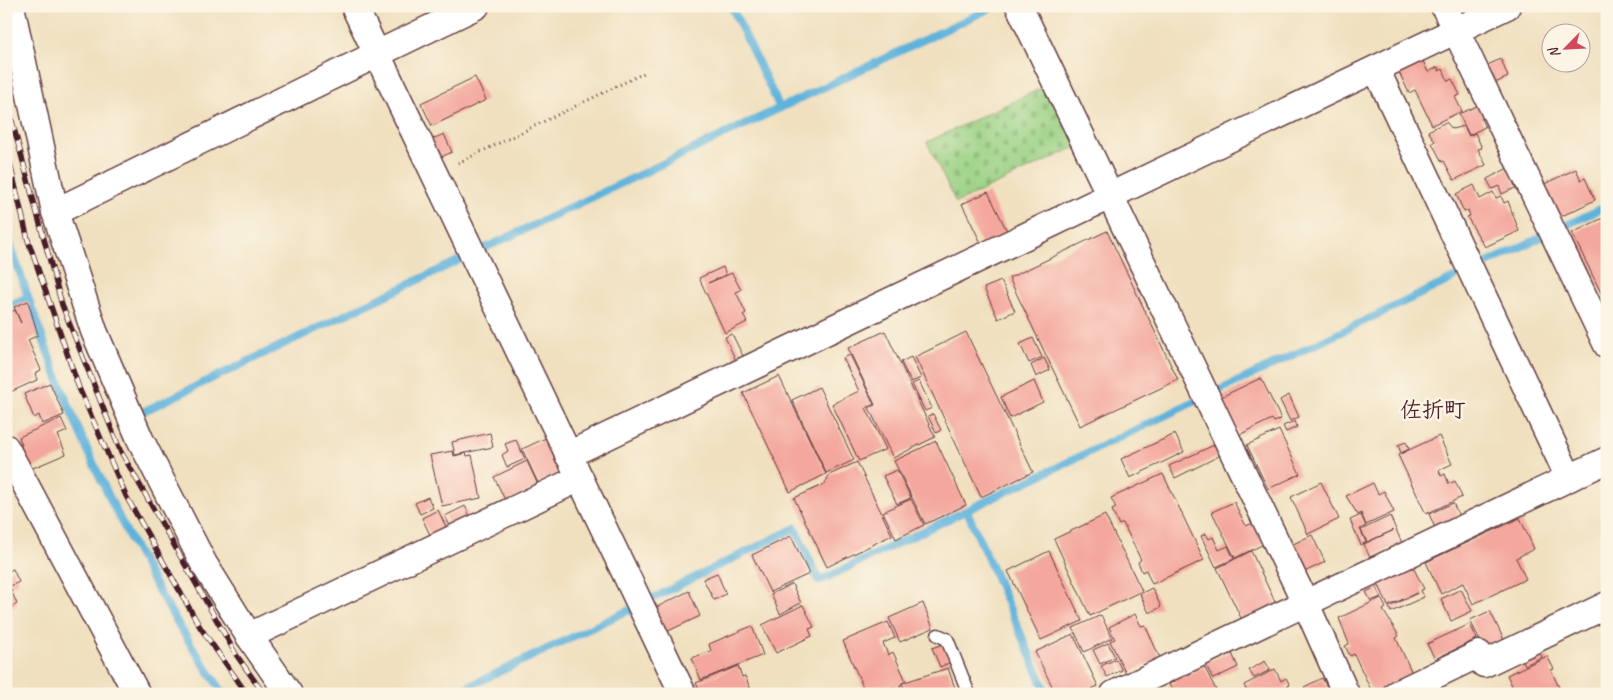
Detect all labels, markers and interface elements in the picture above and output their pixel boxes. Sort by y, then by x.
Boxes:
north arrow [1540,22,1590,72]
text: N [1544,44,1564,61]
district label: 佐折町 [1400,396,1466,424]

